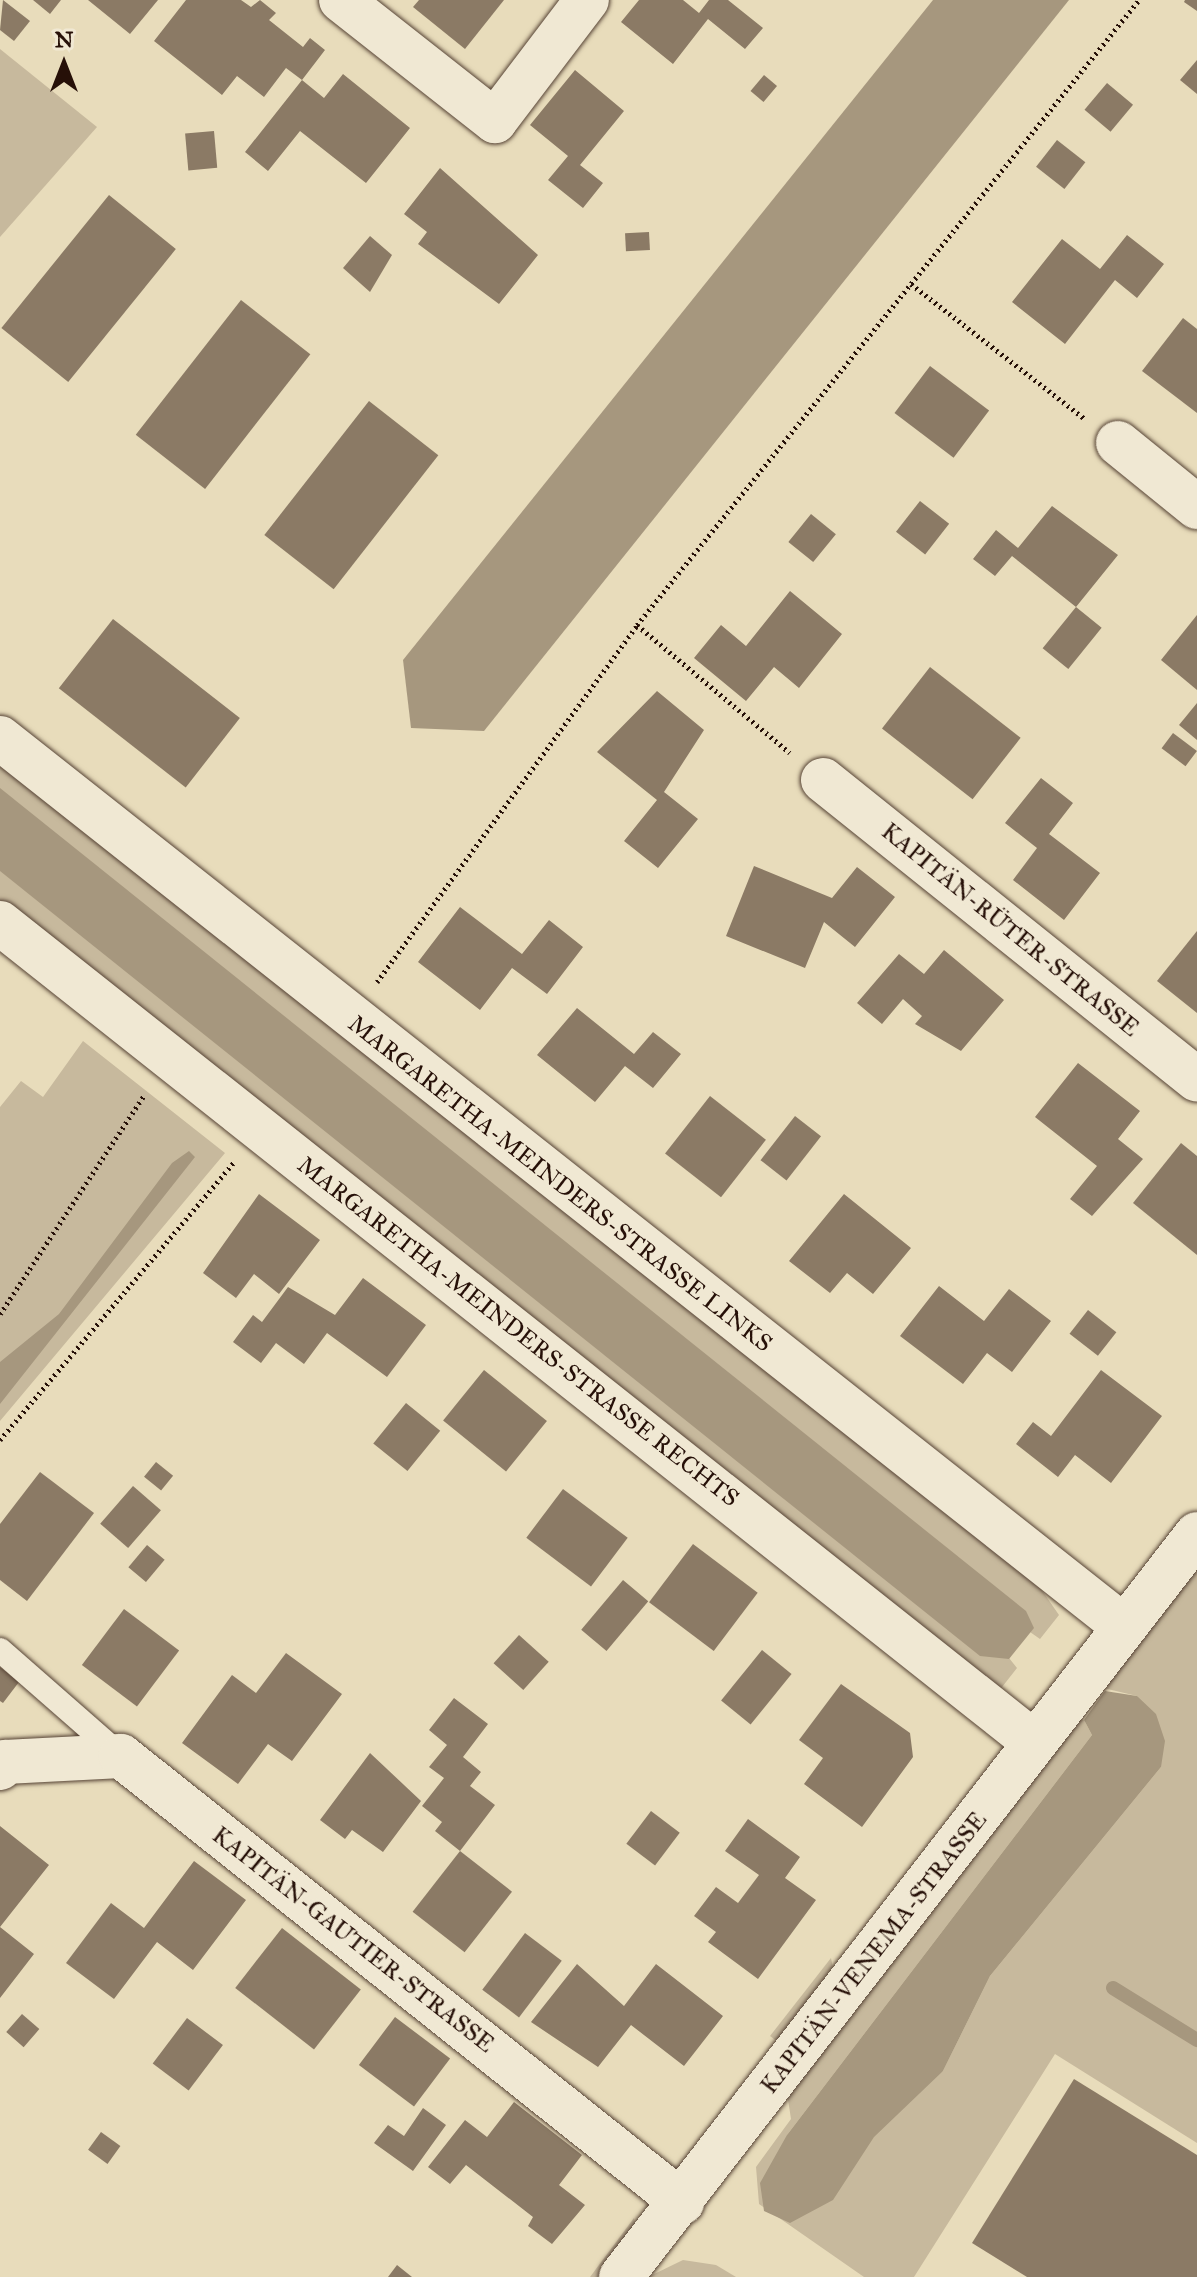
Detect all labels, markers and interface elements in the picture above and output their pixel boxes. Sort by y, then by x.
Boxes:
north arrow [24,24,104,104]
text: N [55,26,73,53]
street label: KAPITÄN-RÜTER-STRASSE [875,817,1145,1043]
street label: MARGARETHA-MEINDERS-STRASSE LINKS [342,1010,778,1358]
street label: MARGARETHA-MEINDERS-STRASSE RECHTS [292,1151,744,1513]
street label: KAPITÄN-VENEMA-STRASSE [755,1806,993,2100]
street label: KAPITÄN-GAUTIER-STRASSE [206,1821,500,2059]

